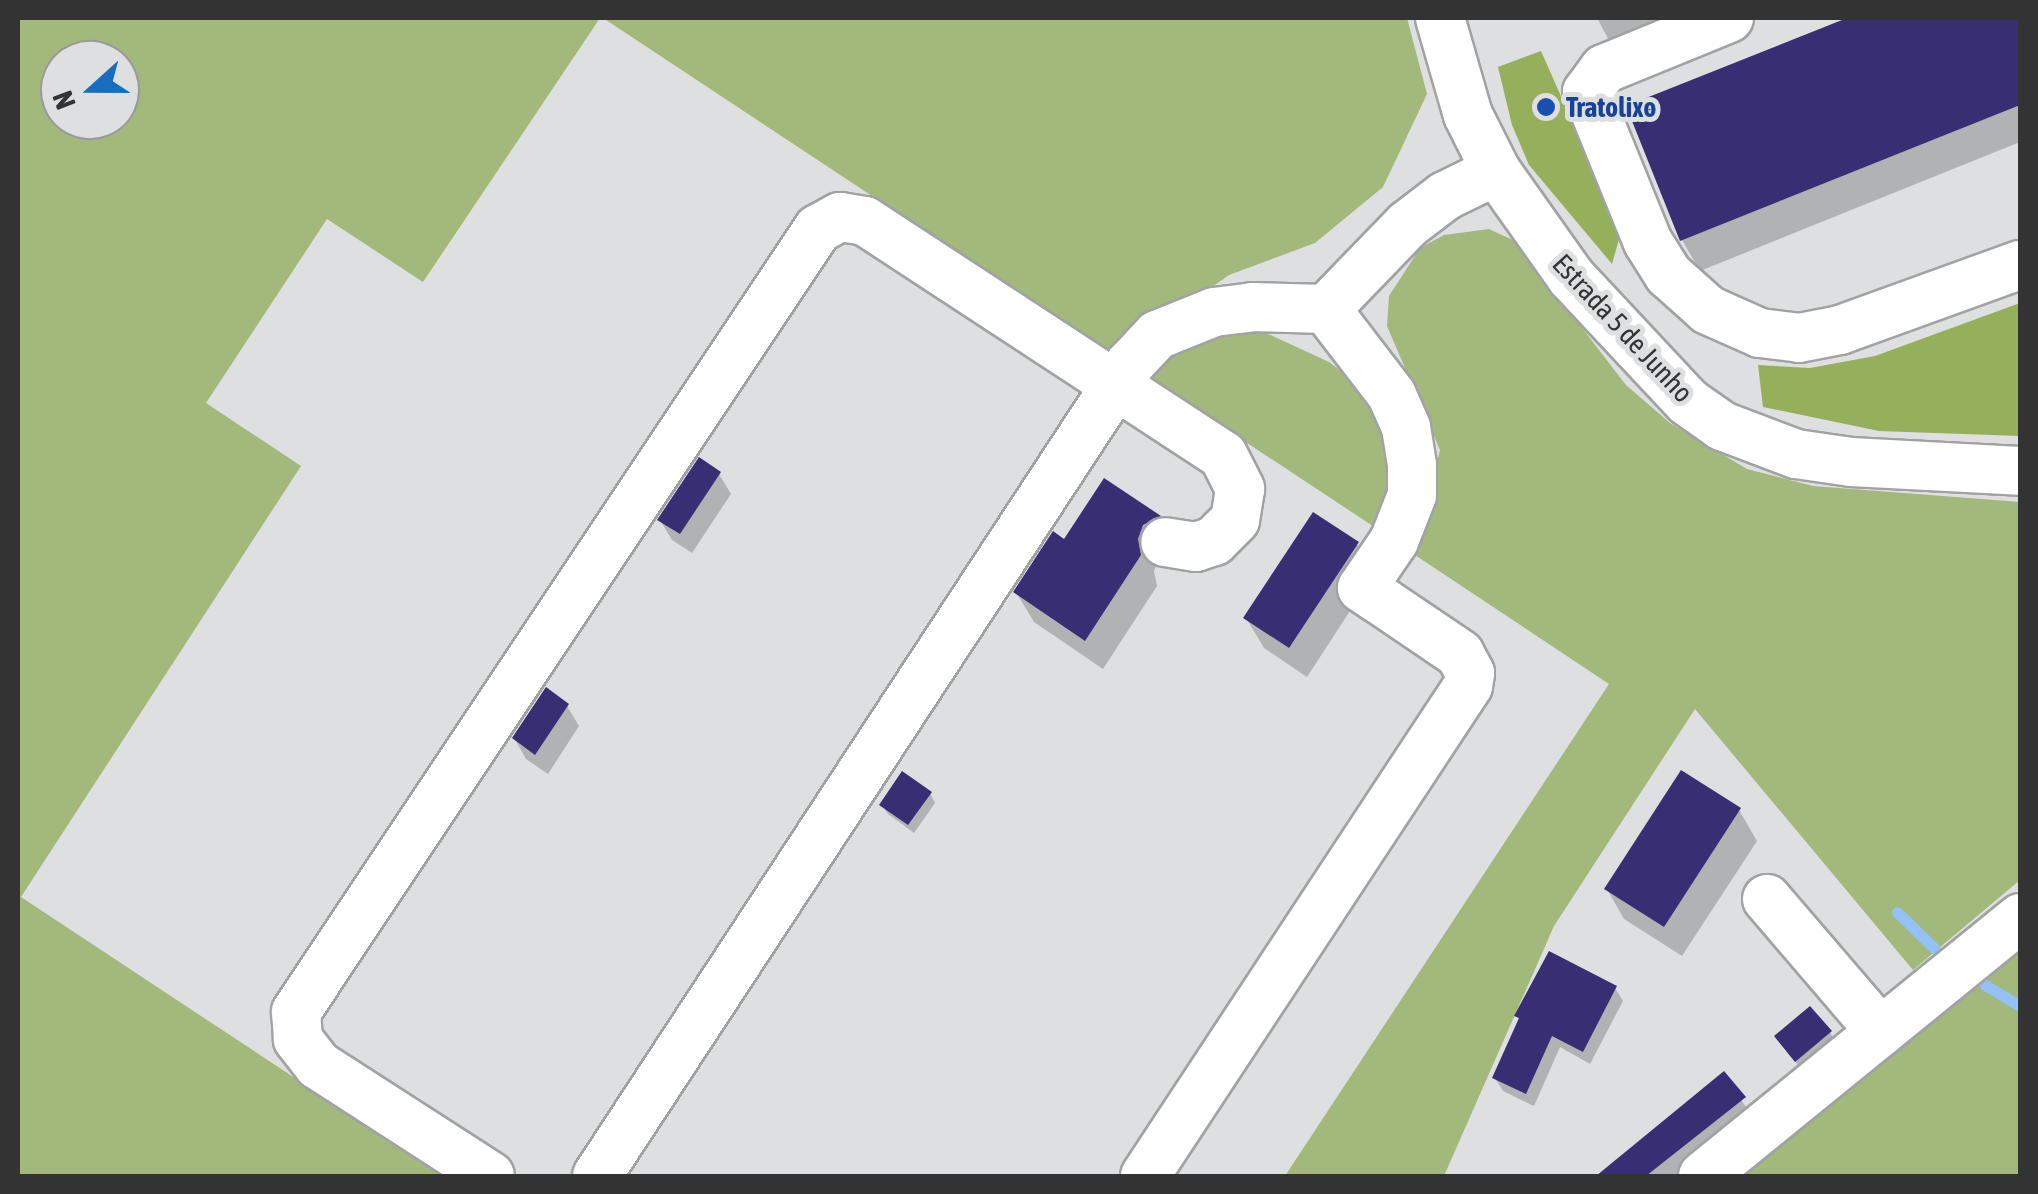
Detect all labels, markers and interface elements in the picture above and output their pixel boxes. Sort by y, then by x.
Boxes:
north arrow [40,40,140,140]
text: N [46,87,82,113]
place label: Tratolixo [1566,90,1656,124]
marker: Tratolixo [1535,96,1557,118]
street label: Estrada 5 de Junho [1546,247,1700,409]

